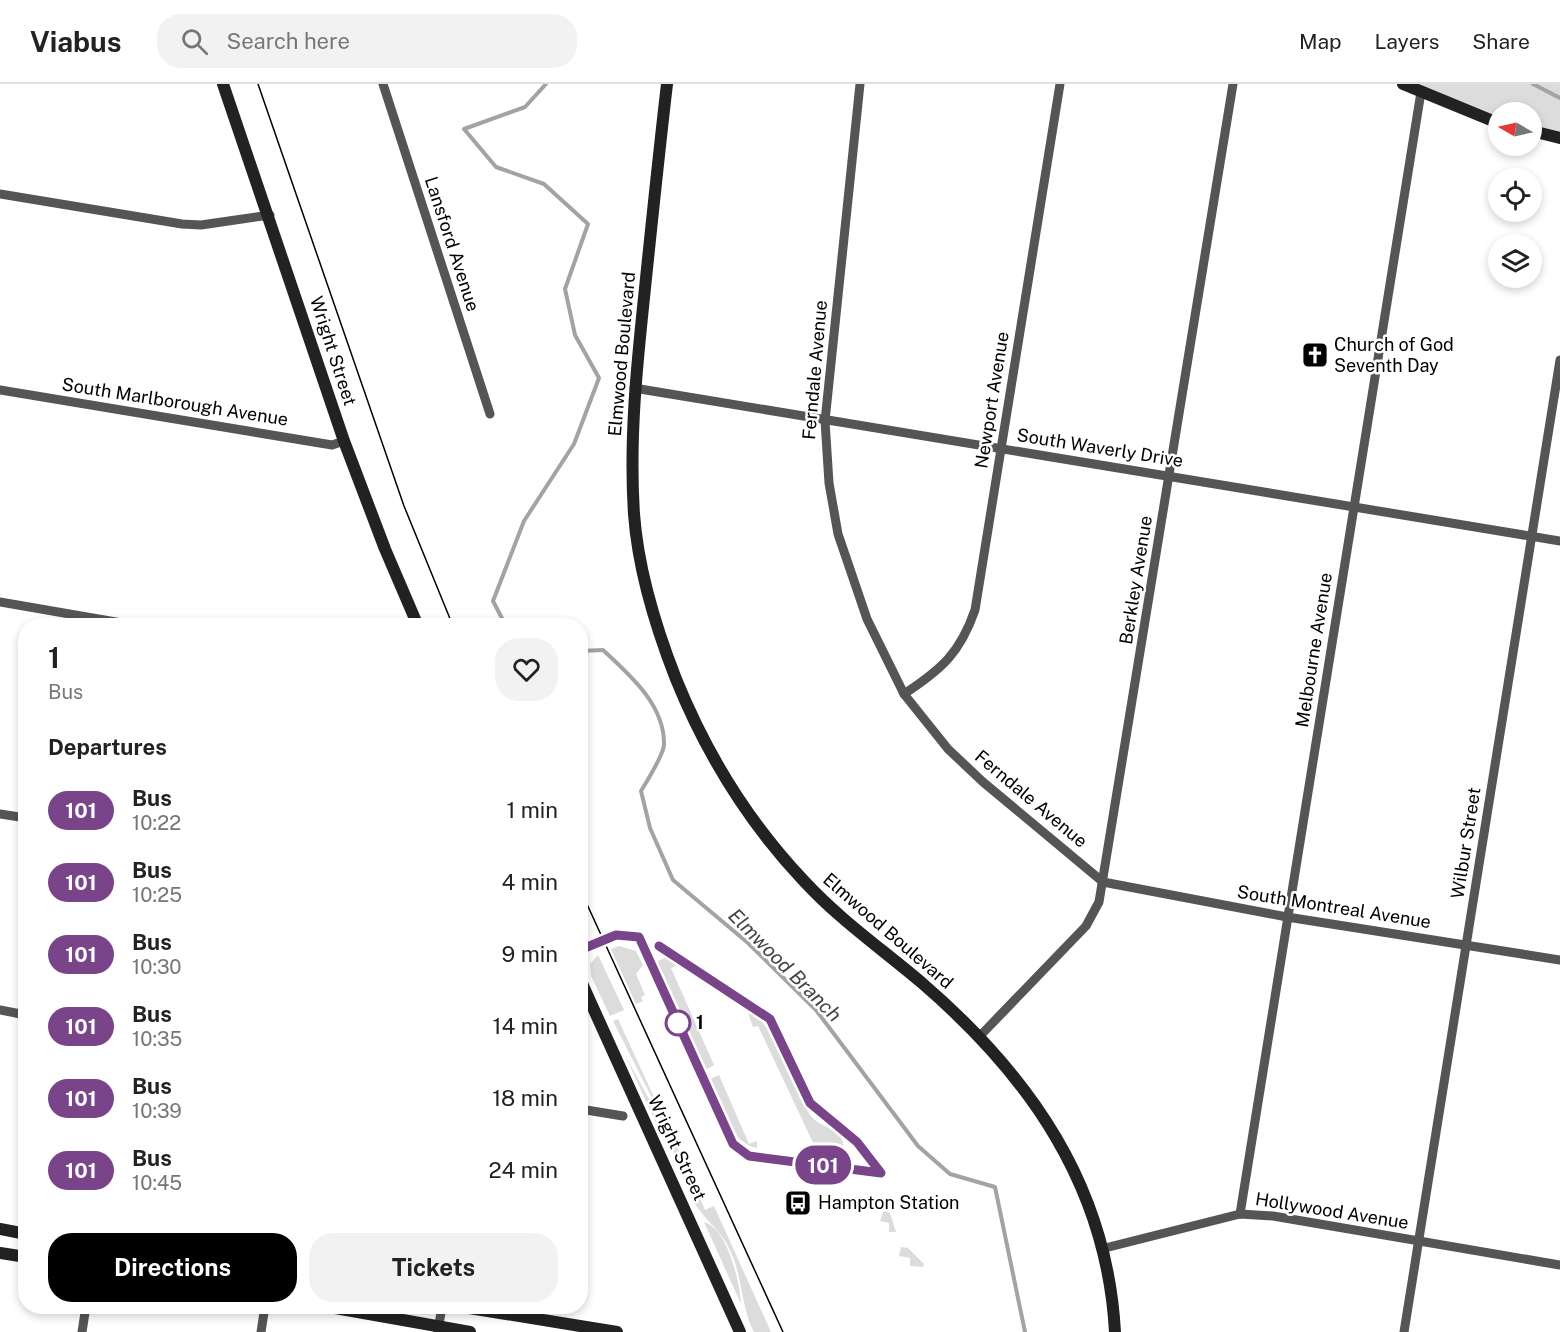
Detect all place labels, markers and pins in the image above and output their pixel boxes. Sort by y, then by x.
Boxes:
place label: Church of God Seventh Day [1334,334,1454,376]
church icon: Church of God Seventh Day [1300,340,1330,370]
marker: 1 [665,1010,691,1036]
place label: 1 [696,1012,704,1033]
bus stop icon: Hampton Station [783,1188,813,1218]
place label: Hampton Station [818,1192,960,1213]

